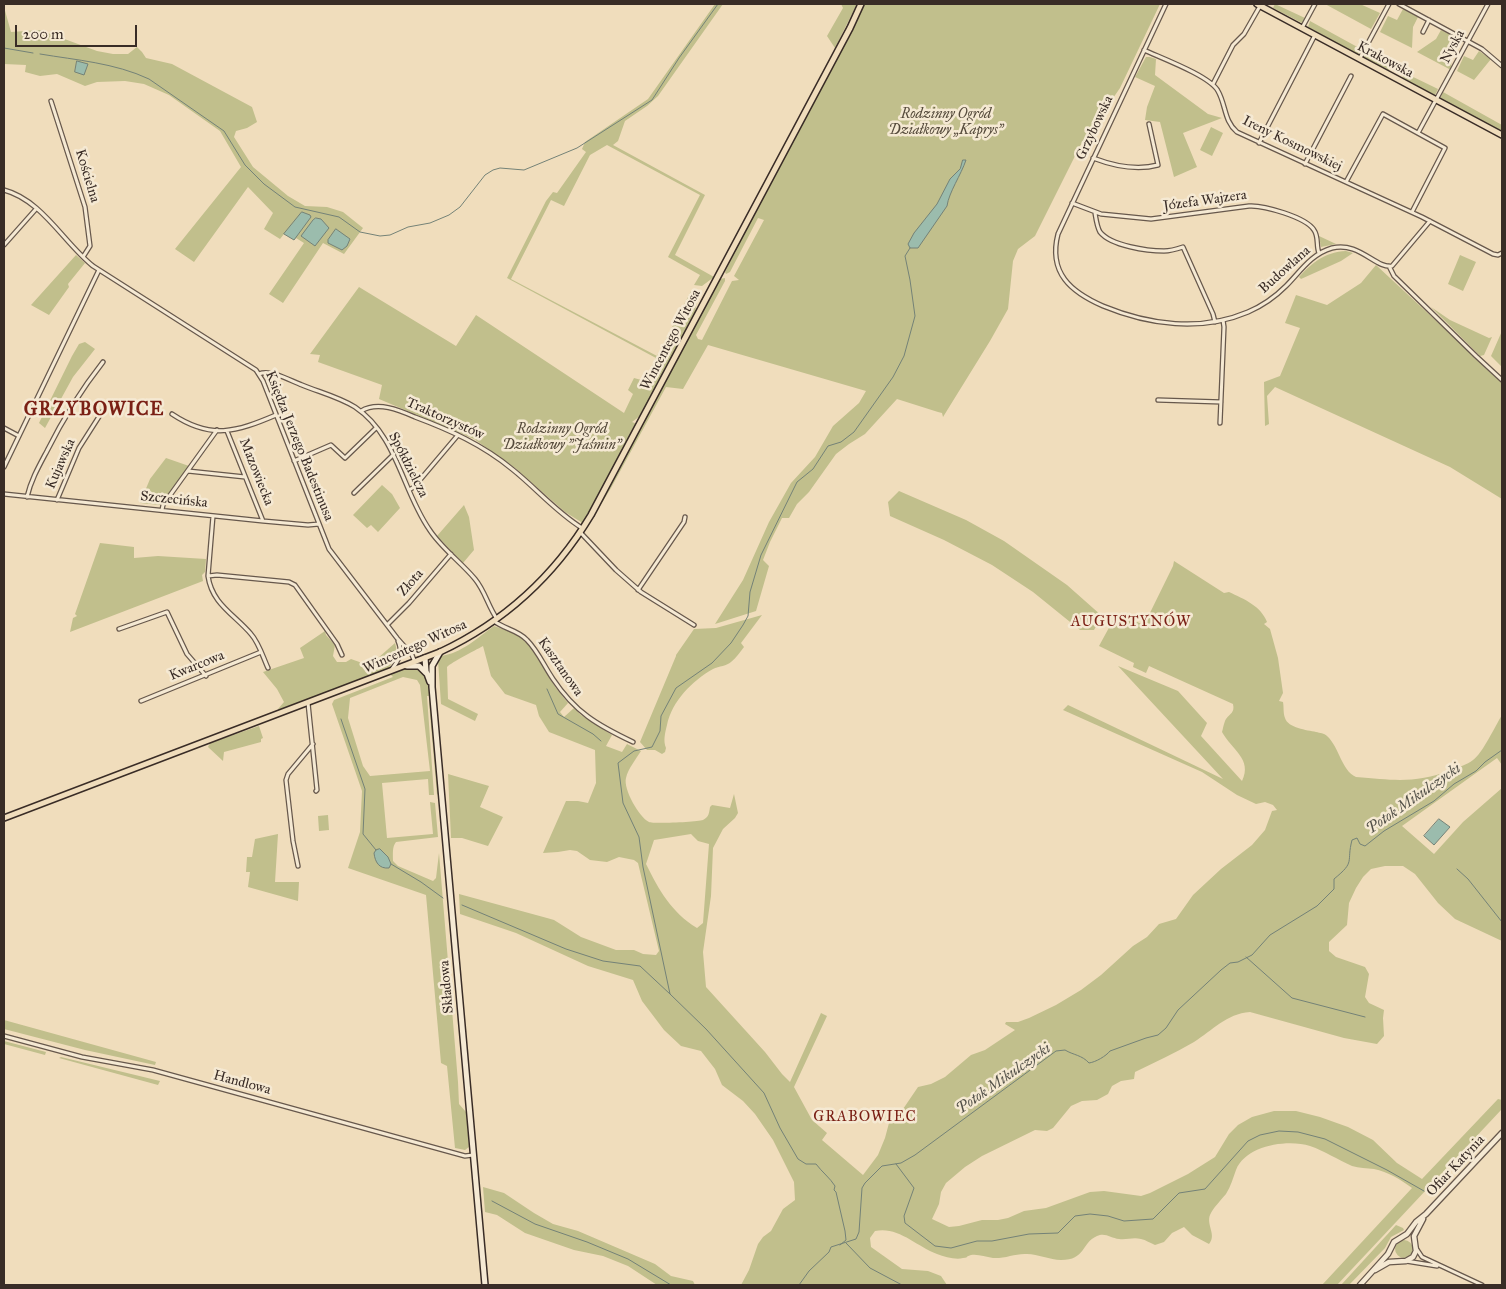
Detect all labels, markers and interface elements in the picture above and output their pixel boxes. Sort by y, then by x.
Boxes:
scale bar [18,15,140,47]
text: 200 m [23,25,64,43]
street label: Nyska [1437,27,1469,67]
street label: Krakowska [1354,38,1416,82]
street label: Grzybowska [1073,93,1117,163]
park label: Rodzinny Ogród Działkowy „Kaprys” [889,107,1003,140]
street label: Ireny Kosmowskiej [1240,113,1344,175]
street label: Kościelna [71,147,103,205]
street label: Józefa Wajzera [1162,187,1248,215]
street label: Budowlana [1256,243,1314,297]
street label: Wincentego Witosa [637,287,705,393]
street label: Księdza Jerzego Badestinusa [261,368,337,524]
street label: Traktorzystów [403,394,487,444]
district label: GRZYBOWICE [22,399,166,421]
park label: Rodzinny Ogród Działkowy "Jaśmin" [502,422,622,454]
street label: Spółdzielcza [384,430,432,500]
street label: Kujawska [43,436,79,492]
street label: Mazowiecka [235,436,277,508]
street label: Szczecińska [140,488,208,512]
street label: Złota [395,566,427,600]
district label: AUGUSTYNÓW [1069,613,1193,631]
street label: Wincentego Witosa [361,617,469,677]
street label: Kasztanowa [534,634,586,700]
street label: Kwarcowa [167,647,227,685]
water label: Potok Mikulczycki [1363,760,1465,838]
street label: Składowa [436,960,458,1014]
water label: Potok Mikulczycki [953,1040,1055,1118]
street label: Handlowa [212,1067,272,1099]
district label: GRABOWIEC [812,1108,918,1126]
street label: Ofiar Katynia [1423,1132,1489,1200]

